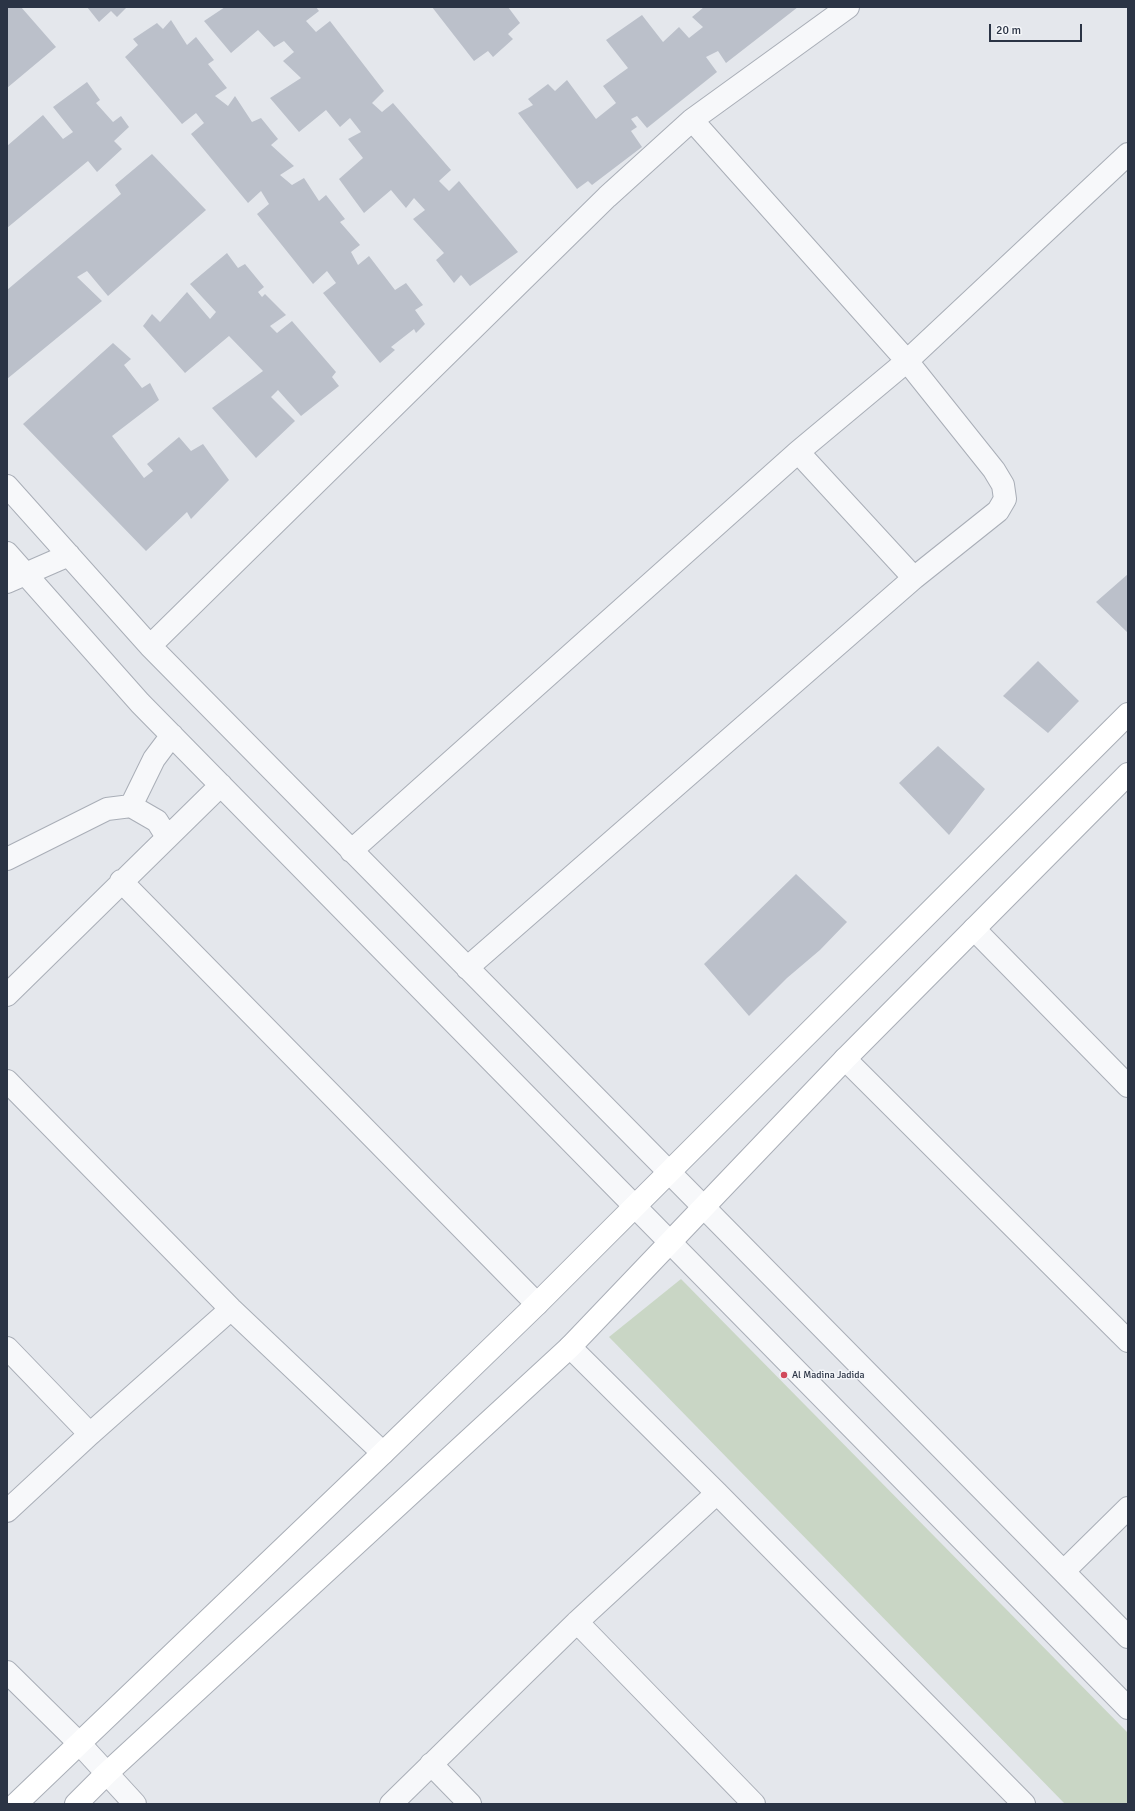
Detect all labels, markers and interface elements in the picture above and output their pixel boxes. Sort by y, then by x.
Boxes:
scale bar [991,16,1084,42]
text: 20 m [996,23,1021,38]
place label: Al Madina Jadida [792,1369,865,1381]
marker: Al Madina Jadida [779,1370,789,1380]

